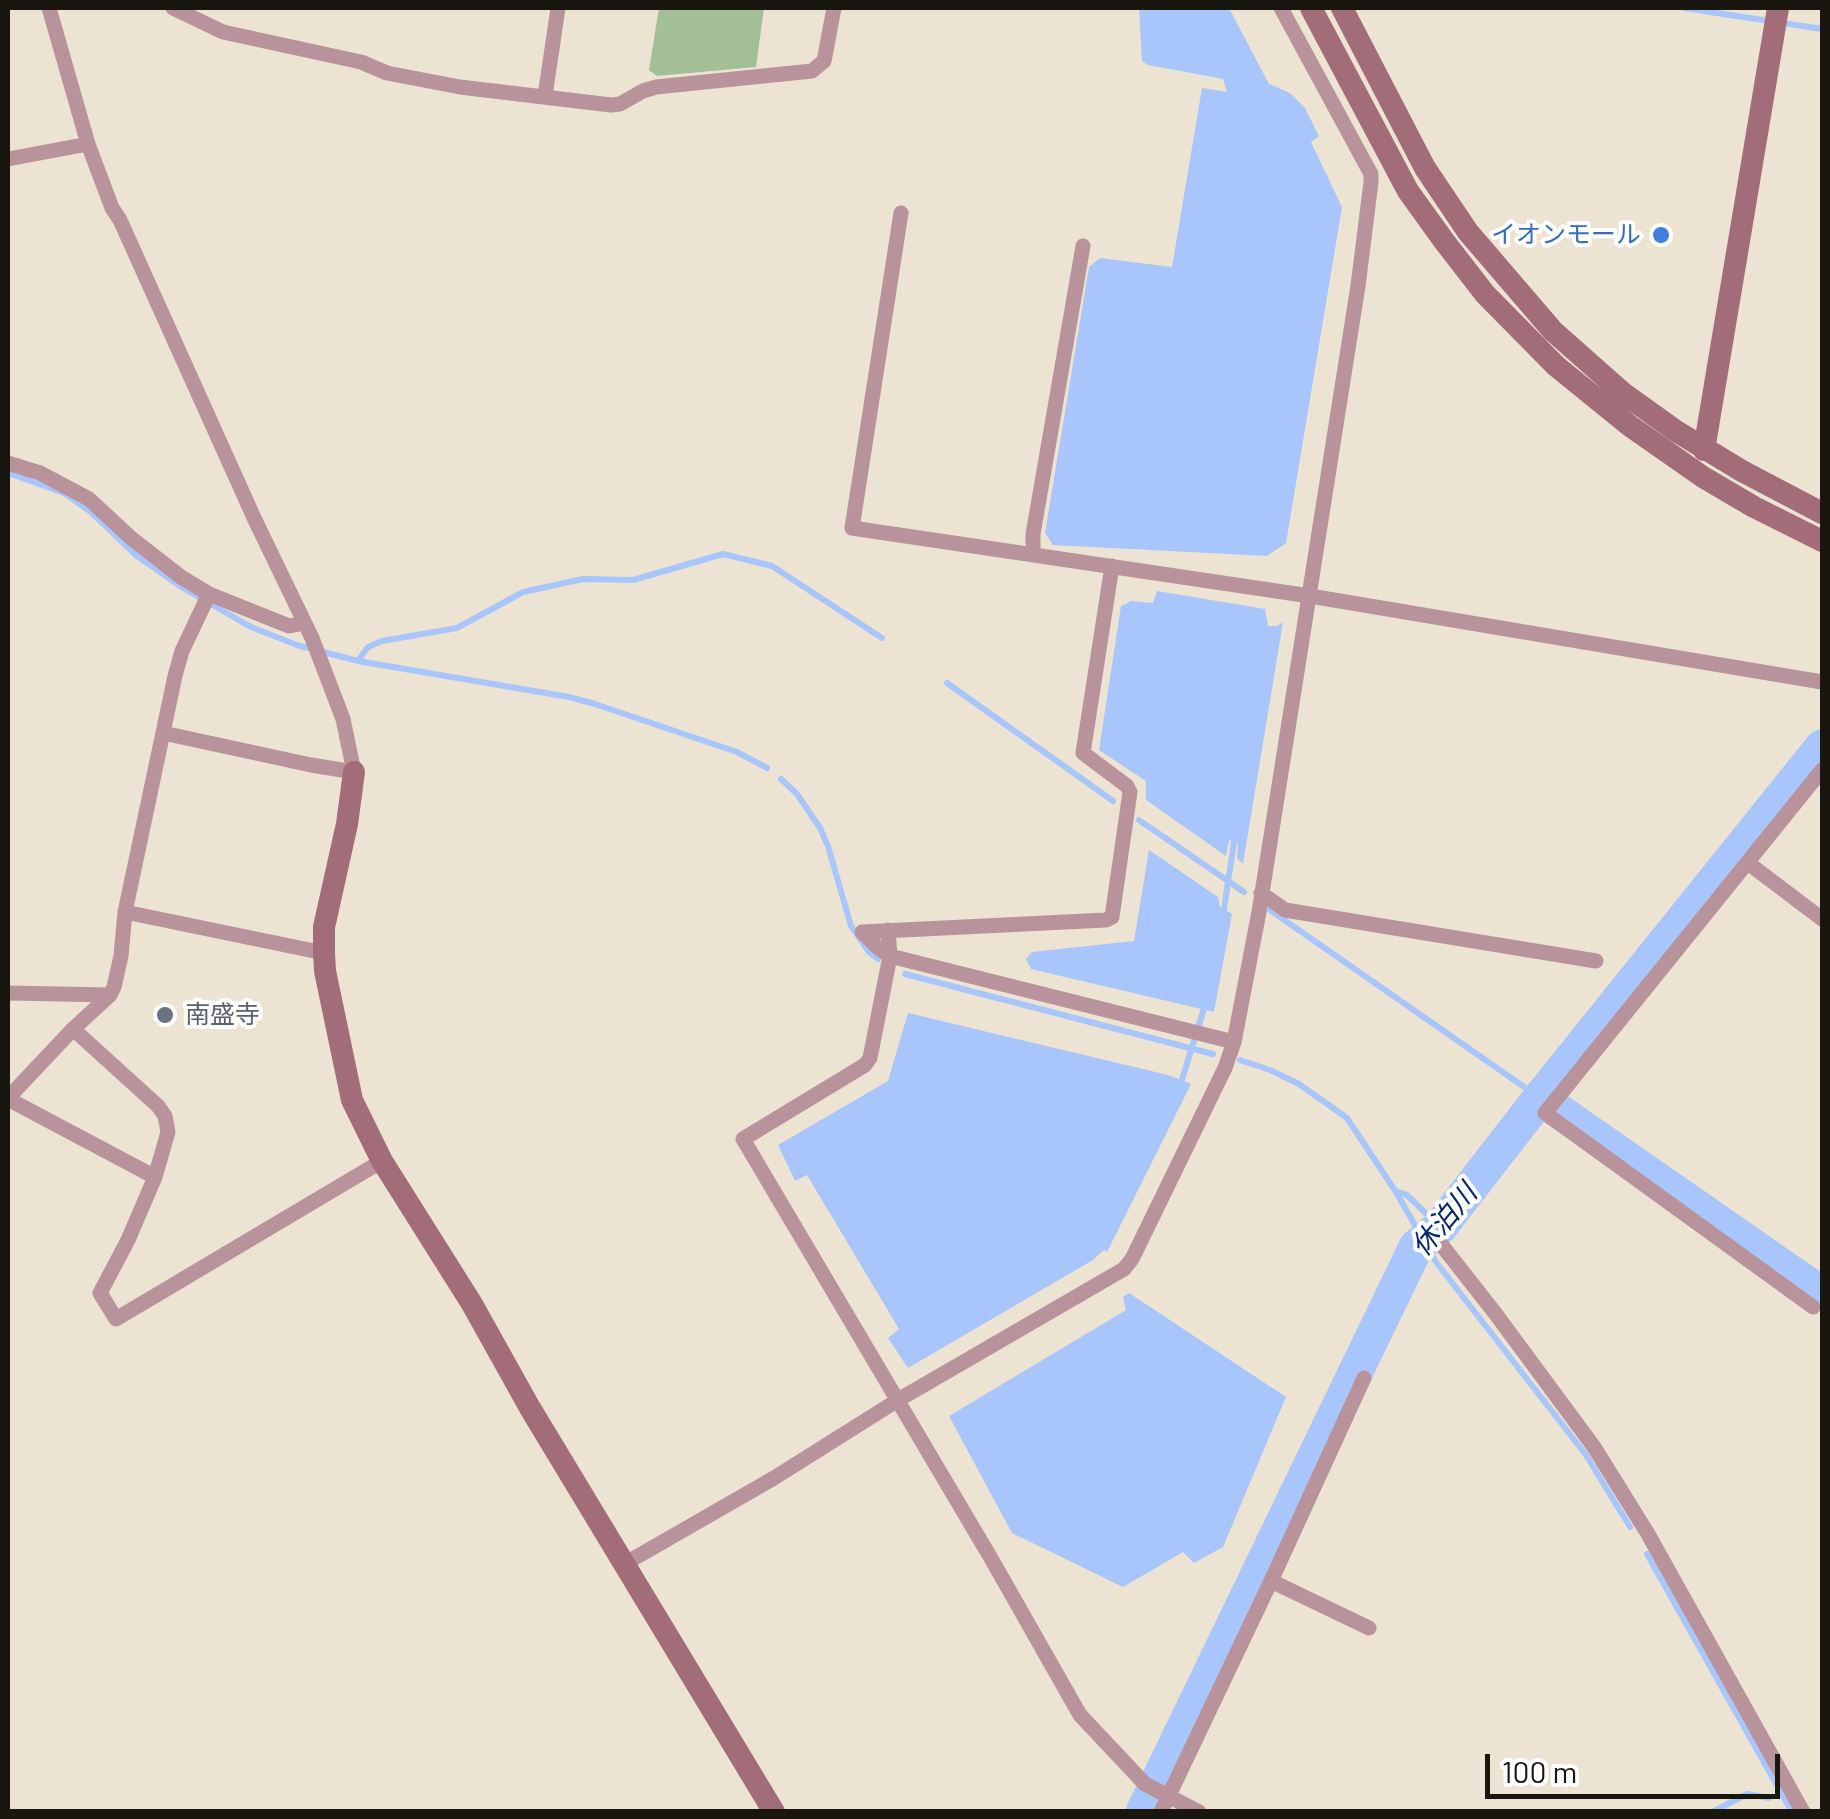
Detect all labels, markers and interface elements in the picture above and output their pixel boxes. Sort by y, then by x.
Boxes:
place label: イオンモール [1491,220,1641,250]
marker: イオンモール [1650,224,1672,246]
place label: 南盛寺 [185,1000,260,1030]
marker: 南盛寺 [154,1004,176,1026]
water label: 休泊川 [1404,1177,1484,1263]
scale bar [1490,1734,1785,1796]
text: 100 m [1502,1753,1577,1789]

